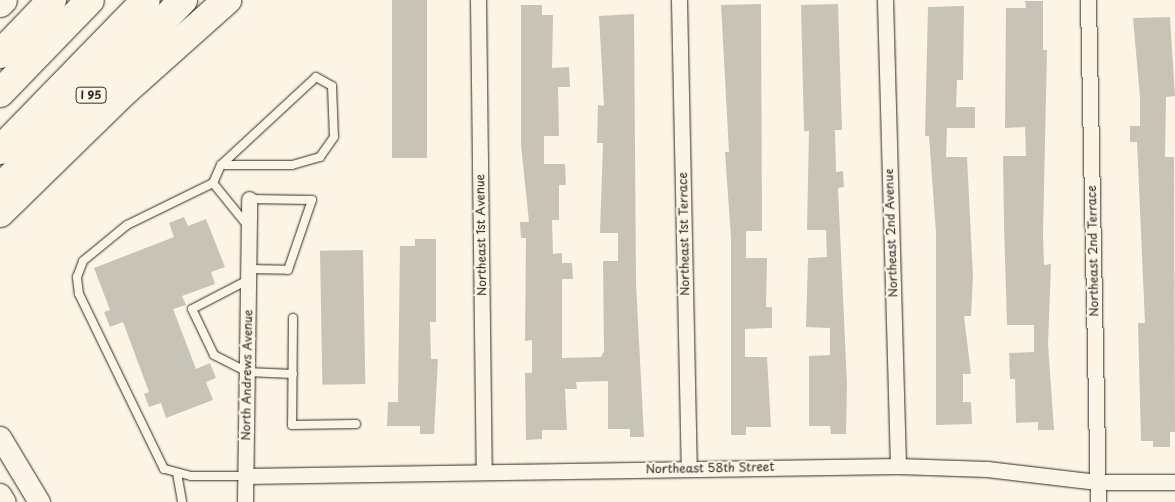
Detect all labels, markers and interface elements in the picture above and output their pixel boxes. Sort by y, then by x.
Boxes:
road number: I 95 [75,86,107,104]
street label: Northeast 2nd Avenue [882,168,900,298]
street label: Northeast 1st Terrace [676,171,692,297]
street label: Northeast 1st Avenue [473,174,489,296]
street label: Northeast 2nd Terrace [1085,185,1101,317]
street label: North Andrews Avenue [239,308,255,442]
street label: Northeast 58th Street [646,460,774,476]

